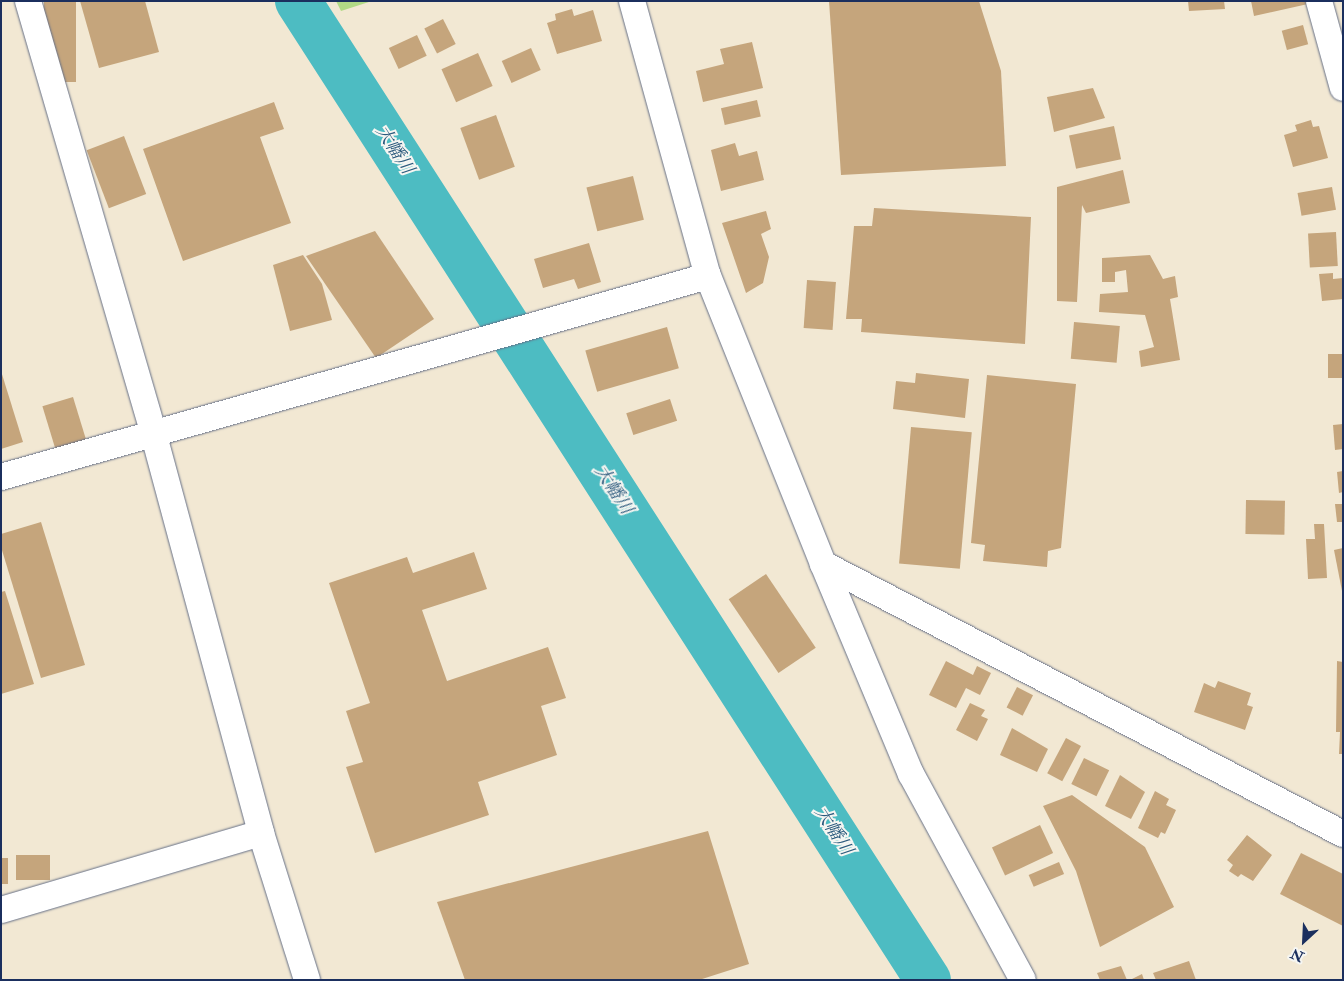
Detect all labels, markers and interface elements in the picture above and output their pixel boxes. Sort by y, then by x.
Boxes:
water label: 大幡川 [370,121,418,179]
water label: 大幡川 [589,461,637,519]
water label: 大幡川 [809,802,857,860]
north arrow [1279,916,1329,966]
text: N [1288,945,1307,965]

